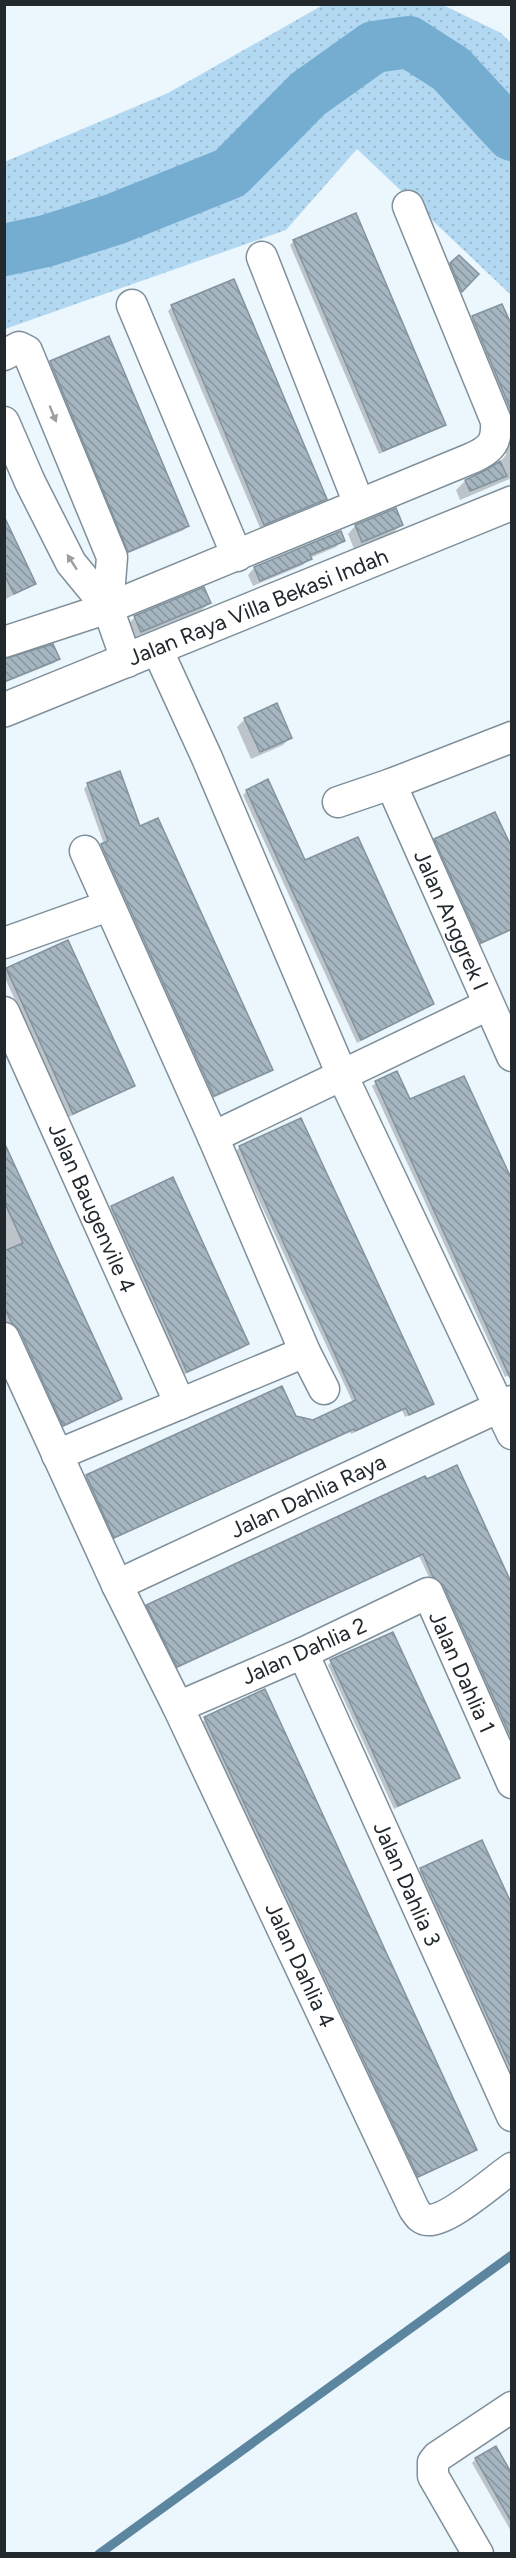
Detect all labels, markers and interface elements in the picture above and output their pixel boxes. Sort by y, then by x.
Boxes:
one-way arrow [49,405,58,423]
street label: Jalan Raya Villa Bekasi Indah [124,542,392,672]
one-way arrow [67,554,78,570]
street label: Jalan Anggrek I [408,846,494,994]
street label: Jalan Baugenvile 4 [42,1119,142,1297]
street label: Jalan Dahlia Raya [226,1448,390,1544]
street label: Jalan Dahlia 1 [423,1607,501,1737]
street label: Jalan Dahlia 2 [237,1611,371,1691]
street label: Jalan Dahlia 3 [368,1818,446,1950]
street label: Jalan Dahlia 4 [259,1898,341,2032]

